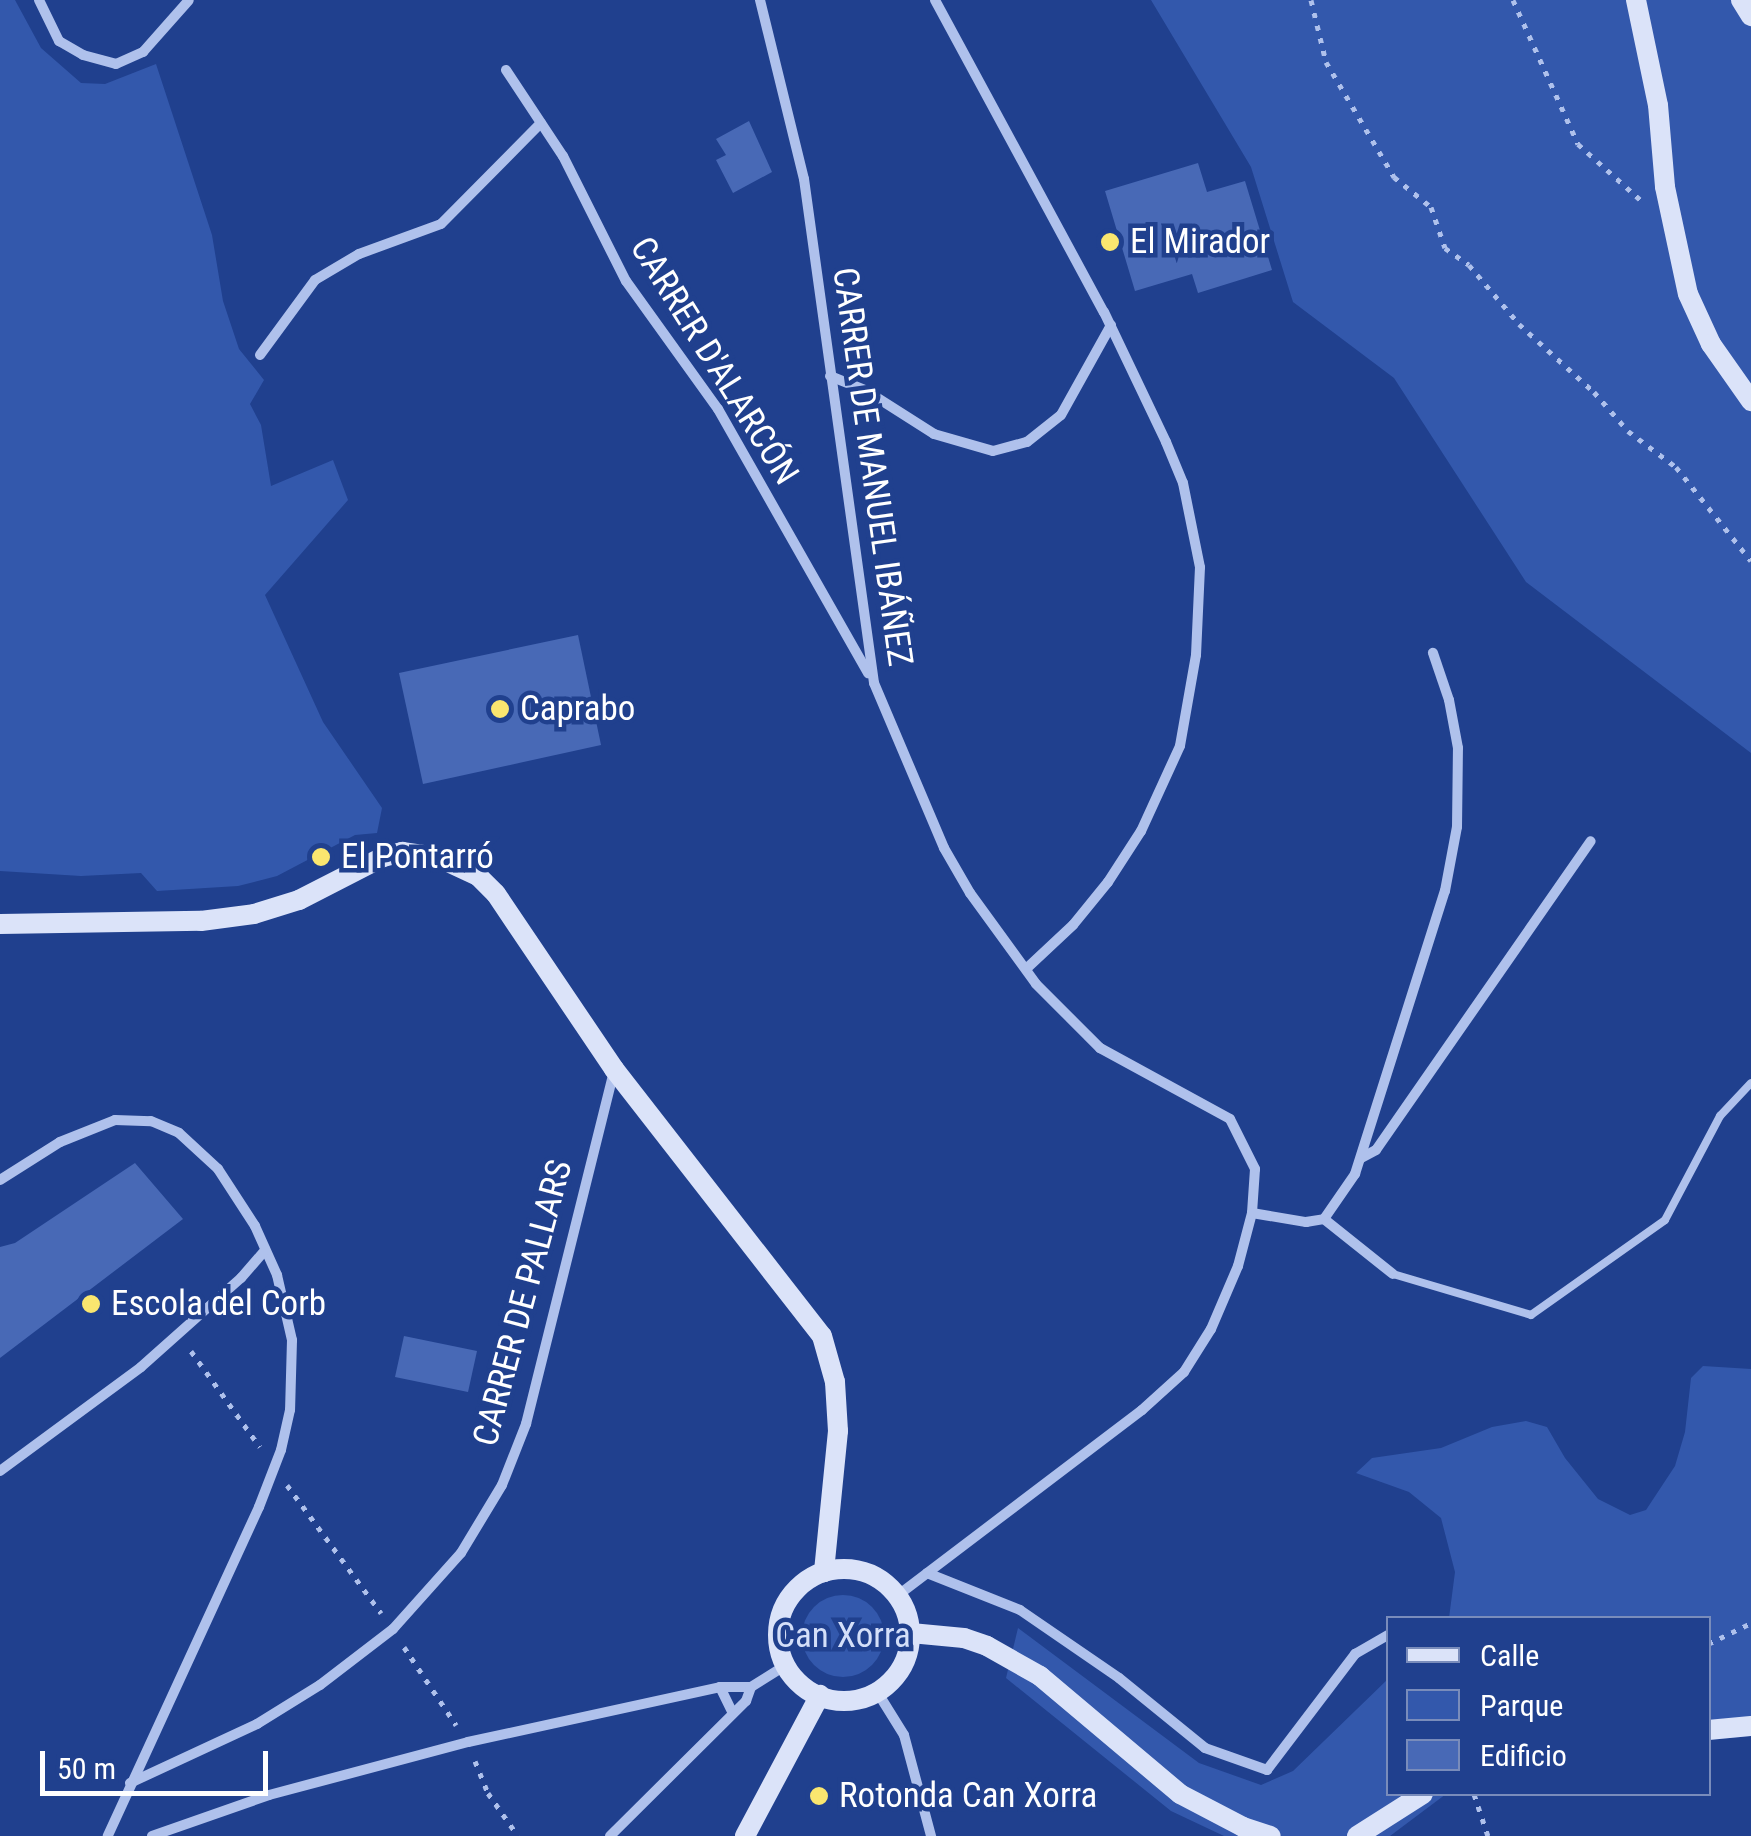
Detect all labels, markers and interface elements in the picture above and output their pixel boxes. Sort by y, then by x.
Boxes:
place label: El Mirador [1130,221,1270,263]
street label: CARRER D'ALARCÓN [621,230,807,492]
marker: El Mirador [1099,231,1121,253]
street label: CARRER DE MANUEL IBÁÑEZ [823,265,921,669]
place label: Caprabo [520,688,635,730]
marker: Caprabo [489,698,511,720]
place label: El Pontarró [341,836,494,878]
marker: El Pontarró [310,846,332,868]
street label: CARRER DE PALLARS [465,1155,581,1451]
place label: Escola del Corb [111,1283,326,1325]
marker: Escola del Corb [80,1293,102,1315]
park label: Can Xorra [775,1615,911,1657]
legend [1386,1616,1711,1796]
text: Calle [1480,1638,1539,1673]
text: Parque [1480,1688,1563,1723]
scale bar [45,1731,272,1793]
text: Edificio [1480,1738,1567,1773]
text: 50 m [57,1751,116,1786]
place label: Rotonda Can Xorra [839,1775,1097,1817]
marker: Rotonda Can Xorra [808,1785,830,1807]

